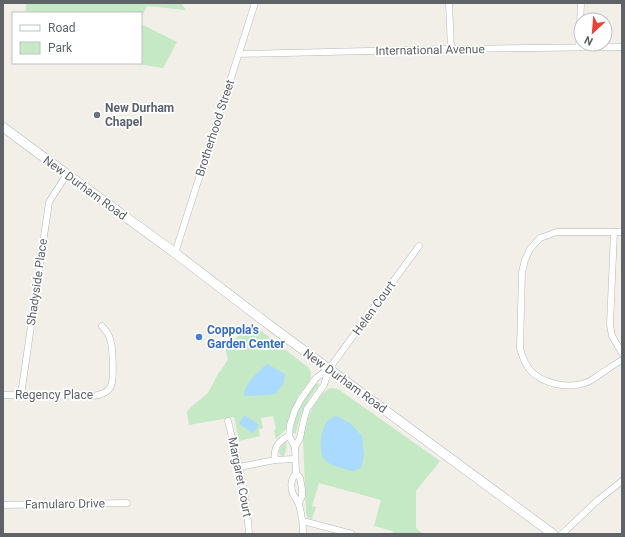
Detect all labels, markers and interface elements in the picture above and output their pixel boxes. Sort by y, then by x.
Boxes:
legend [12,12,142,64]
north arrow [573,12,613,52]
text: Road [48,21,76,35]
text: N [582,33,595,48]
text: Park [48,41,73,55]
street label: International Avenue [375,42,485,58]
street label: Brotherhood Street [193,78,237,178]
place label: New Durham Chapel [105,101,174,129]
marker: New Durham Chapel [92,110,102,120]
street label: New Durham Road [41,153,129,223]
street label: Shadyside Place [24,238,50,326]
street label: Helen Court [350,278,398,338]
place label: Coppola's Garden Center [207,323,285,351]
marker: Coppola's Garden Center [194,332,204,342]
street label: New Durham Road [301,346,389,416]
street label: Regency Place [15,388,93,402]
street label: Margaret Court [225,436,255,518]
street label: Famularo Drive [25,496,105,512]

